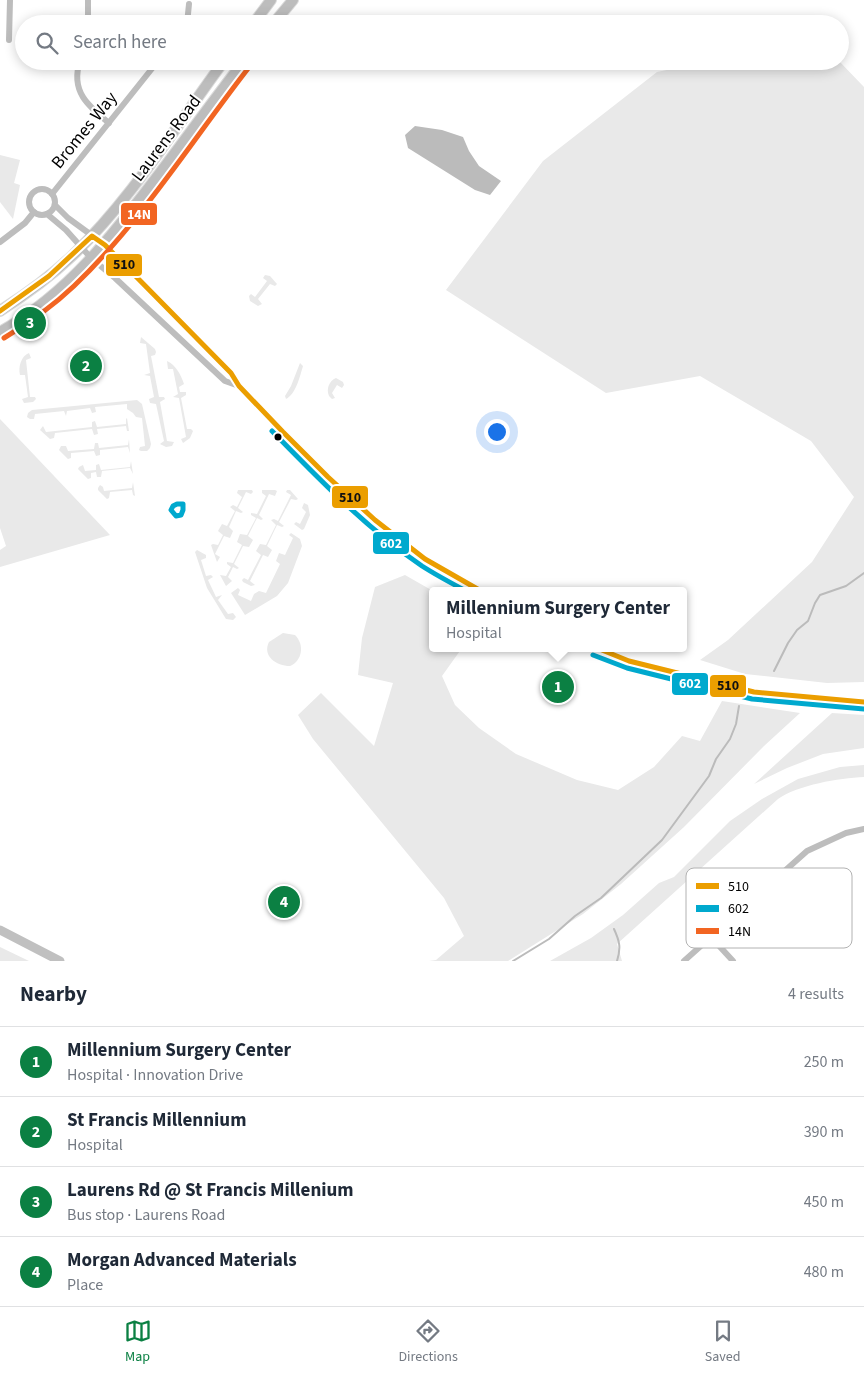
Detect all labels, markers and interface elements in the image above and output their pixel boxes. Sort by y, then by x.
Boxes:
search box [15,15,849,70]
icon: search [33,29,61,57]
text: Search here [73,29,167,56]
street label: Bromes Way [45,86,124,174]
street label: Laurens Road [126,90,207,187]
line badge: 14N [120,202,158,226]
text: 14N [127,205,151,225]
line badge: 510 [105,253,143,277]
text: 510 [113,255,135,275]
pin: 3 [14,304,46,342]
pin: 2 [70,347,102,385]
your location [484,419,510,445]
unlabelled marker [273,432,283,442]
line badge: 510 [331,485,369,509]
text: 510 [339,488,361,508]
line badge: 602 [372,531,410,555]
text: 602 [380,534,402,554]
popup [429,587,687,652]
text: Millennium Surgery Center [446,595,670,622]
text: Hospital [446,622,502,644]
pin: 1 [542,668,574,706]
line badge: 602 [671,672,709,696]
text: 602 [679,674,701,694]
line badge: 510 [709,674,747,698]
text: 510 [717,676,739,696]
legend [686,868,852,948]
text: 510 [728,877,749,897]
pin: 4 [268,883,300,921]
text: 602 [728,899,749,919]
text: 14N [728,922,751,942]
text: Nearby [20,979,87,1009]
text: 4 results [788,983,844,1005]
text: Millennium Surgery Center [67,1037,291,1064]
text: 1 [32,1051,40,1073]
text: 250 m [804,1051,844,1073]
text: Hospital · Innovation Drive [67,1064,243,1086]
text: St Francis Millennium [67,1107,246,1134]
text: 2 [32,1121,40,1143]
text: 390 m [804,1121,844,1143]
text: Hospital [67,1134,123,1156]
text: Laurens Rd @ St Francis Millenium [67,1177,354,1204]
text: 3 [32,1191,40,1213]
text: 450 m [804,1191,844,1213]
text: Bus stop · Laurens Road [67,1204,225,1226]
text: Morgan Advanced Materials [67,1247,297,1274]
text: 4 [32,1261,40,1283]
text: 480 m [804,1261,844,1283]
text: Place [67,1274,103,1296]
tab: Map [124,1317,152,1367]
tab: Directions [399,1317,458,1367]
tab: Saved [705,1317,740,1367]

